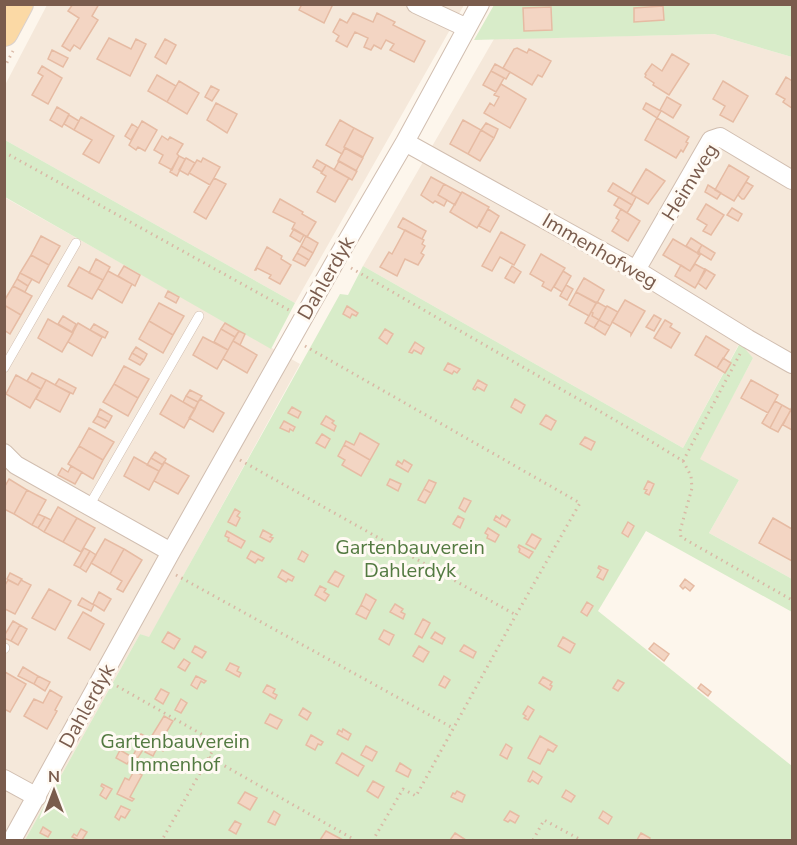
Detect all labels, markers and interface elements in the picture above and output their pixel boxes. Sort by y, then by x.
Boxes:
street label: Heimweg [656,138,724,226]
street label: Immenhofweg [537,207,663,295]
street label: Dahlerdyk [291,230,361,325]
park label: Gartenbauverein Dahlerdyk [335,534,485,584]
street label: Dahlerdyk [53,658,122,753]
park label: Gartenbauverein Immenhof [100,728,250,778]
north arrow [24,761,84,821]
text: N [48,766,60,788]

